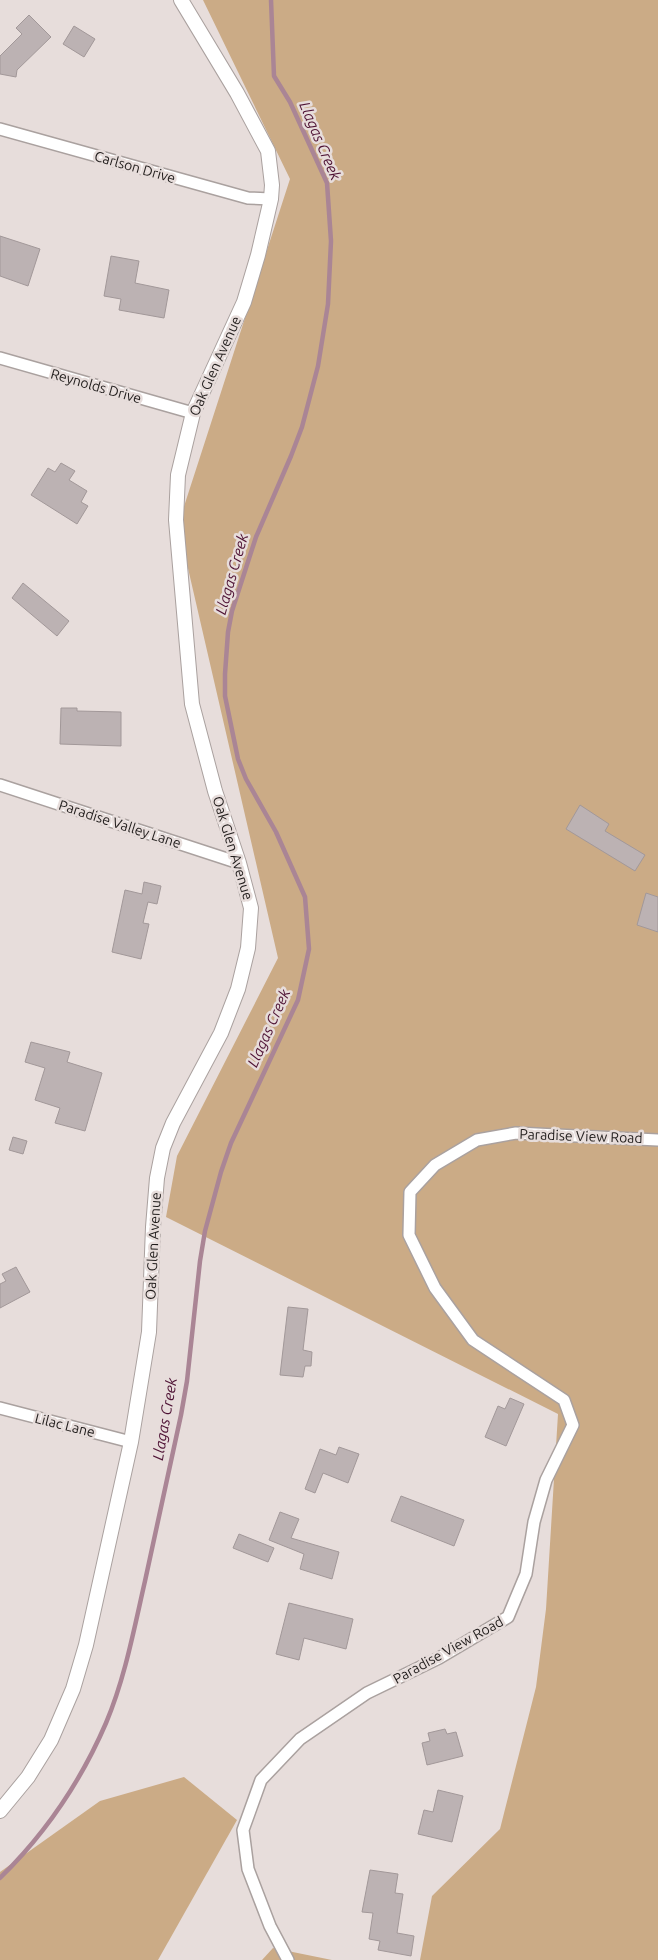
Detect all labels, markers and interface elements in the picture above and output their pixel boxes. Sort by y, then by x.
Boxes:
water label: Llagas Creek [296,99,345,183]
street label: Carlson Drive [93,148,177,186]
street label: Oak Glen Avenue [186,314,244,418]
street label: Reynolds Drive [49,365,143,407]
water label: Llagas Creek [212,531,251,616]
street label: Oak Glen Avenue [210,794,256,902]
street label: Paradise Valley Lane [57,797,183,851]
water label: Llagas Creek [244,986,293,1069]
street label: Paradise View Road [519,1126,643,1146]
street label: Oak Glen Avenue [142,1192,164,1300]
water label: Llagas Creek [149,1376,180,1461]
street label: Lilac Lane [33,1410,97,1440]
street label: Paradise View Road [390,1613,506,1687]

